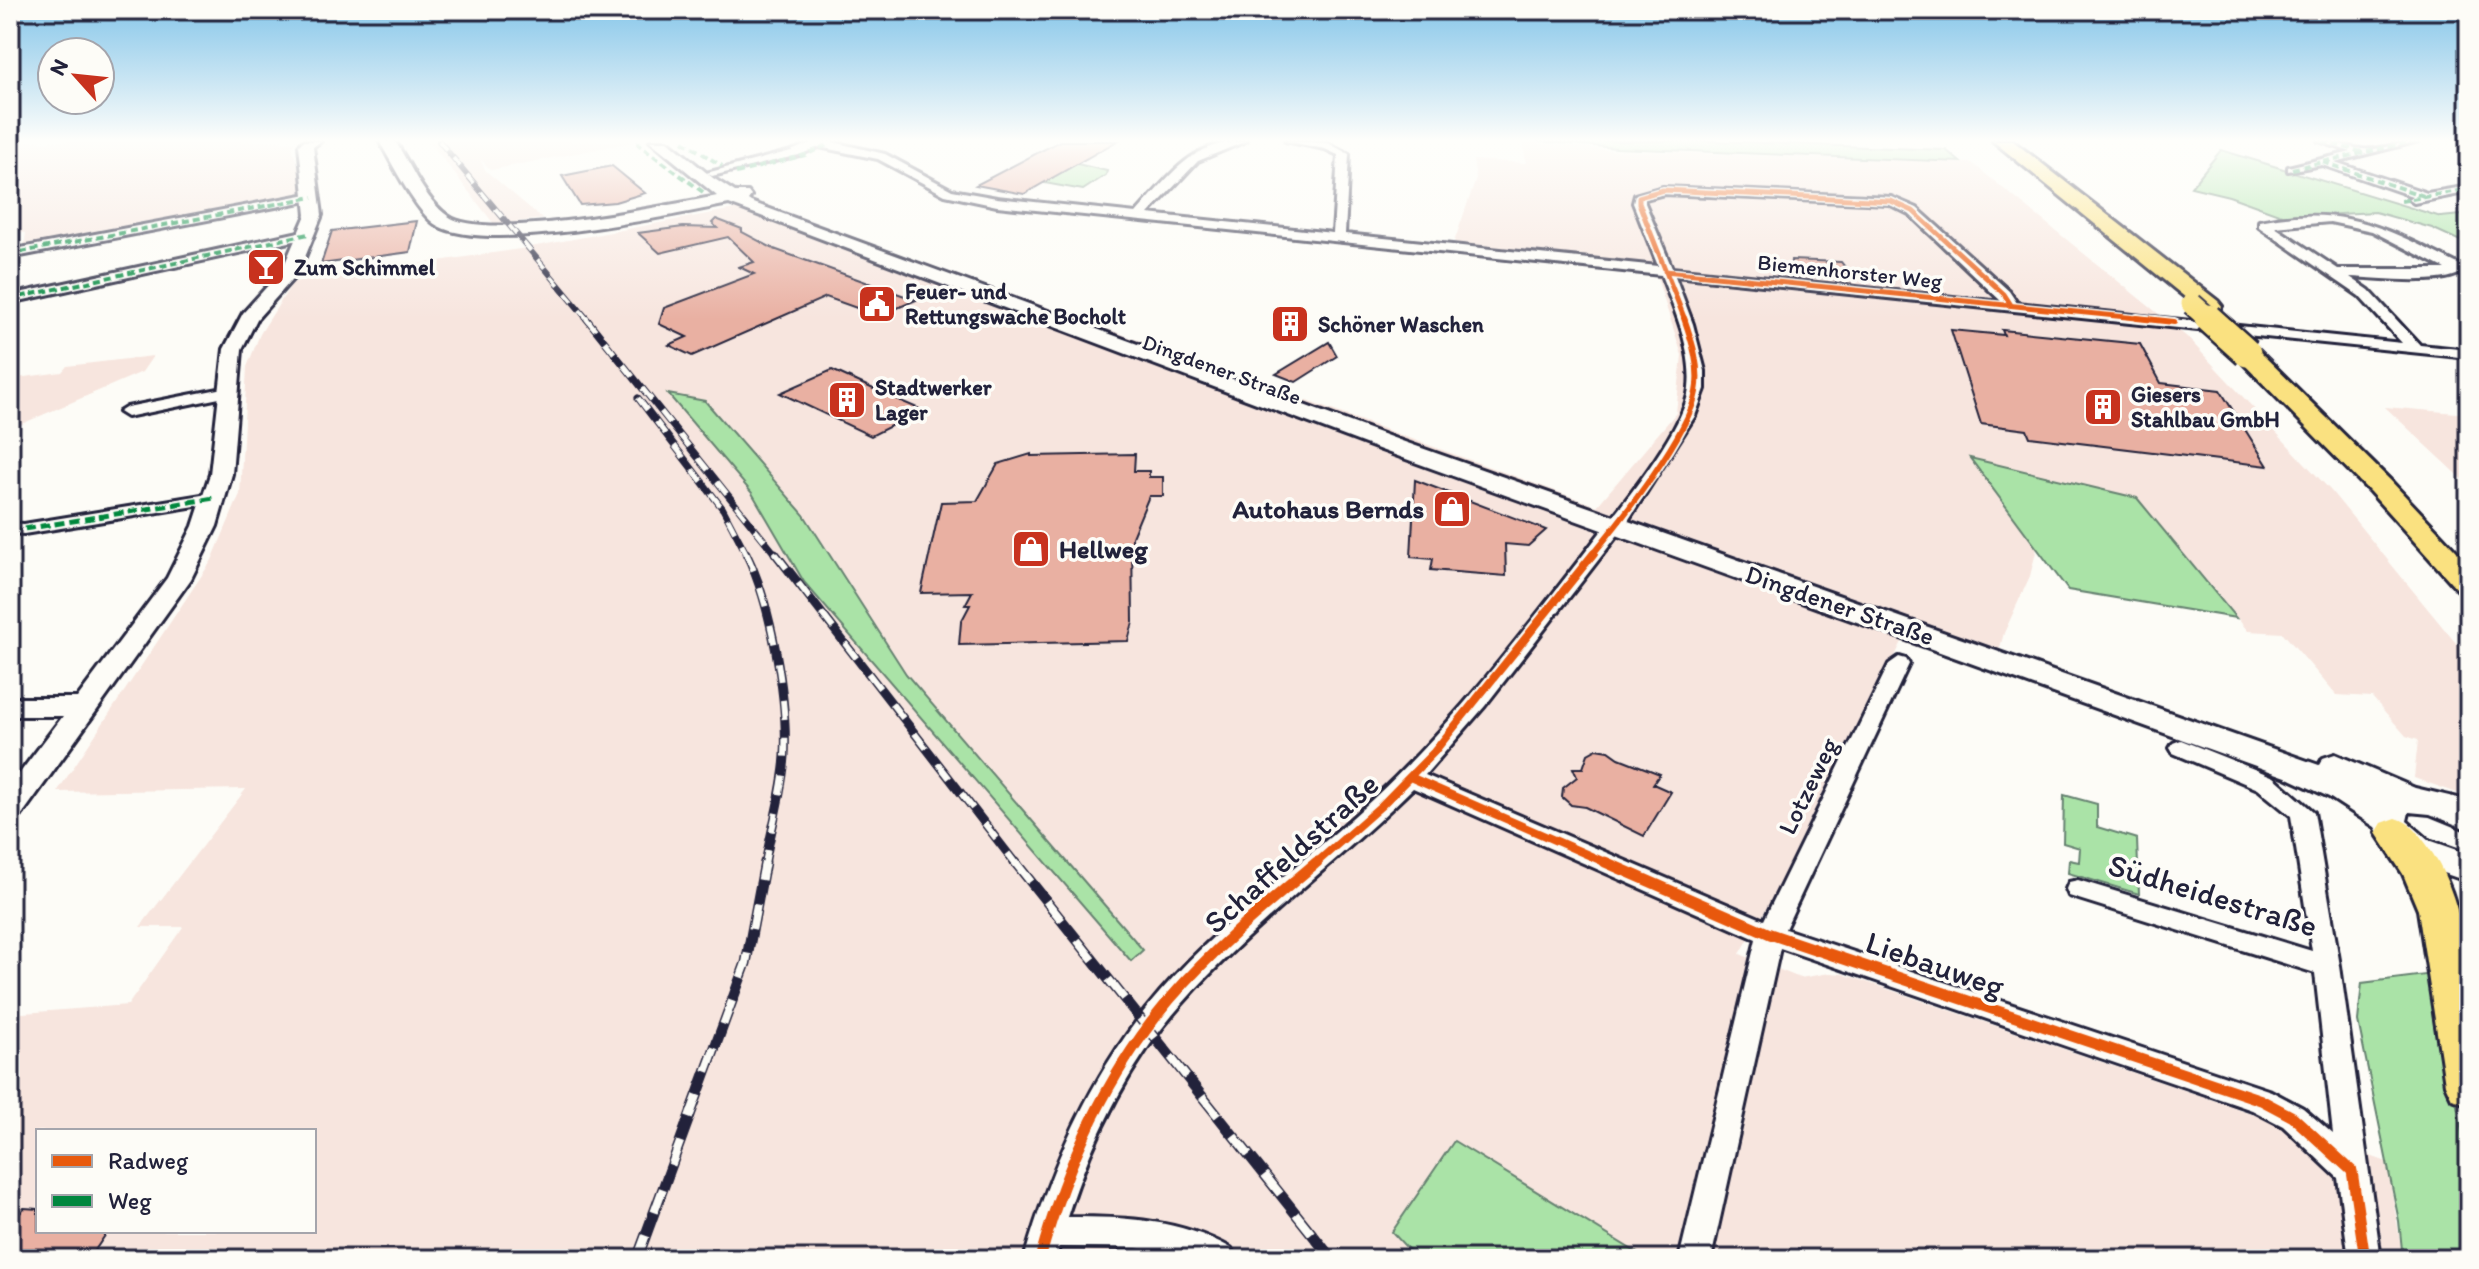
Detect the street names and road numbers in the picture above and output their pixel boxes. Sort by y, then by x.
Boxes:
street label: Biemenhorster Weg [1756,248,1944,295]
street label: Dingdener Straße [1139,328,1305,411]
street label: Dingdener Straße [1741,558,1939,652]
street label: Lotzeweg [1771,732,1845,840]
street label: Schaffeldstraße [1196,765,1386,941]
street label: Südheidestraße [2104,845,2322,945]
street label: Liebauweg [1861,923,2010,1006]

